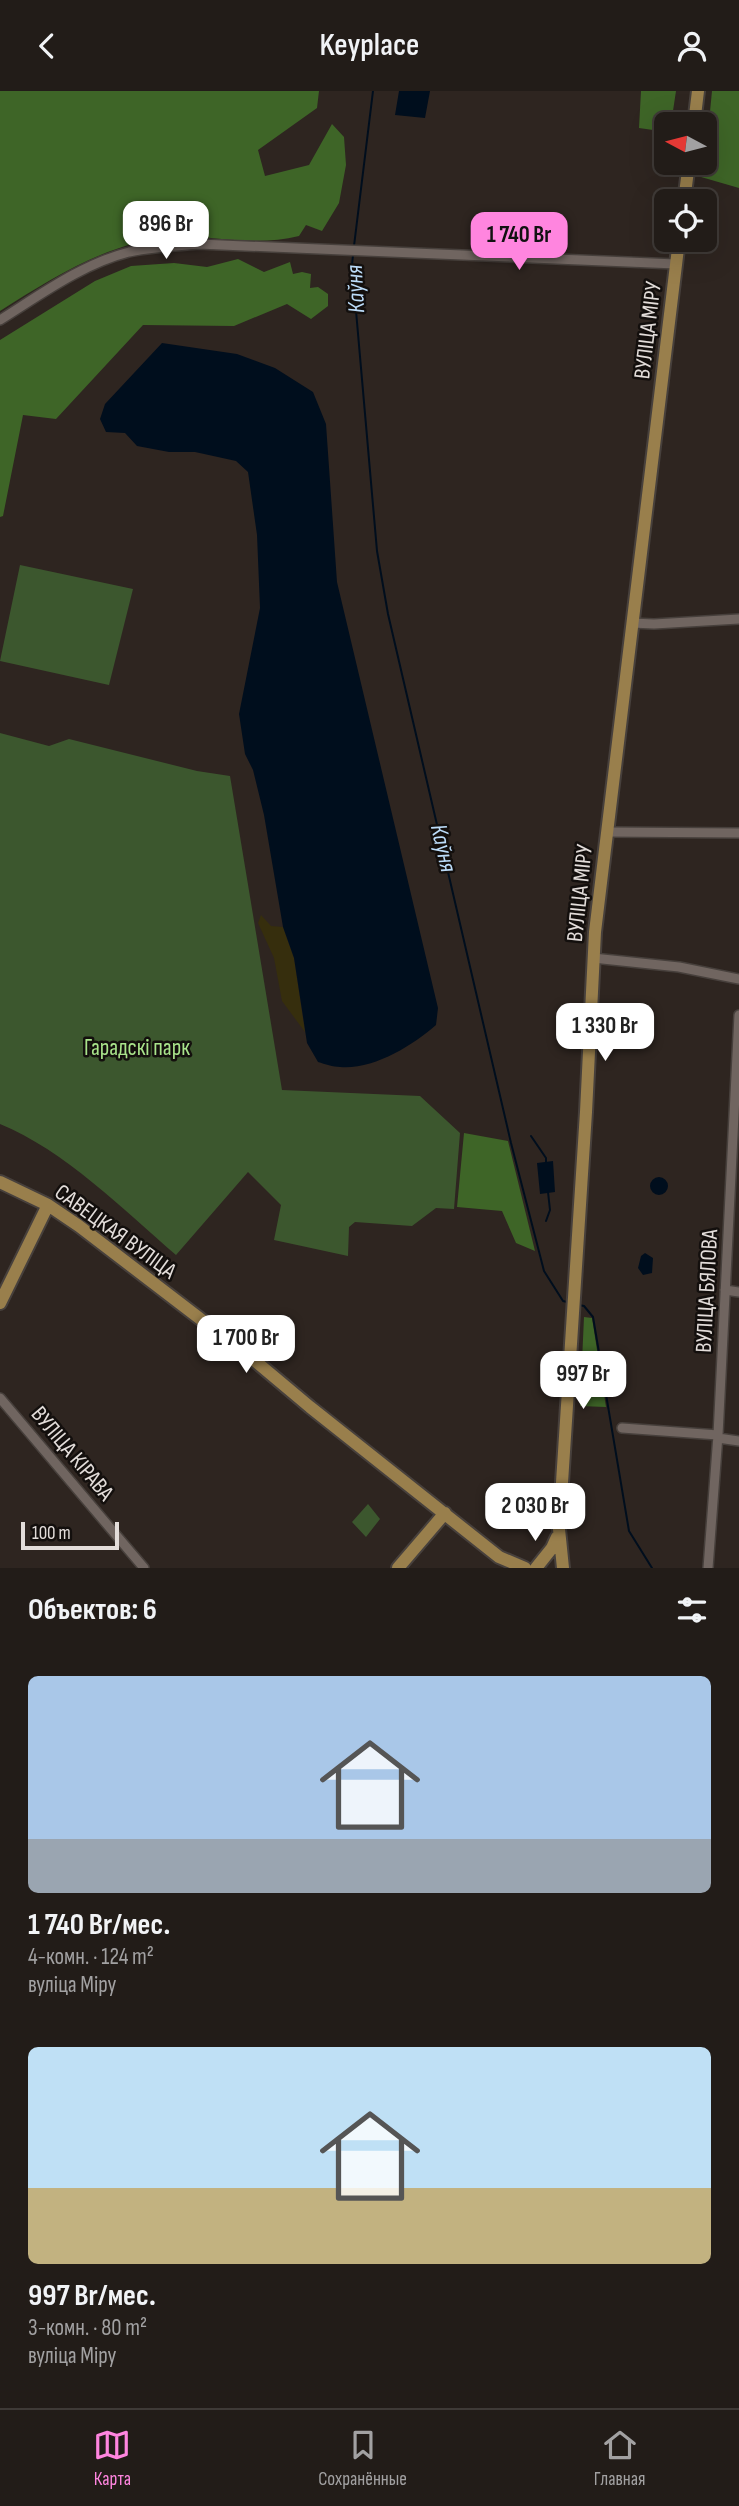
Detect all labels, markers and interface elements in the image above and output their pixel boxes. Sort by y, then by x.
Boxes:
text: Keyplace [320,26,419,65]
icon: back [28,27,66,65]
icon: person [673,27,711,65]
north arrow [654,112,718,175]
map controls [654,112,717,252]
button: locate [654,189,717,252]
pin: 896 Br [109,201,223,261]
text: 896 Br [139,210,193,238]
pin: 1 740 Br [447,213,591,272]
text: 1 740 Br [487,221,551,249]
water label: Каўня [340,263,371,314]
street label: ВУЛІЦА МІРУ [628,280,668,381]
water label: Каўня [424,821,463,876]
street label: ВУЛІЦА МІРУ [561,843,599,943]
pin: 1 330 Br [533,1003,677,1063]
text: 1 330 Br [572,1012,638,1040]
park label: Гарадскі парк [84,1034,190,1062]
street label: САВЕЦКАЯ ВУЛІЦА [49,1178,182,1285]
street label: ВУЛІЦА БЯЛОВА [690,1229,724,1353]
pin: 1 700 Br [174,1315,318,1375]
text: 1 700 Br [213,1324,279,1352]
pin: 997 Br [526,1351,640,1411]
text: 997 Br [556,1360,610,1388]
street label: ВУЛІЦА КІРАВА [25,1401,120,1507]
pin: 2 030 Br [463,1483,607,1543]
text: 2 030 Br [501,1492,569,1520]
scale bar [21,1519,119,1551]
text: 100 m [32,1522,71,1545]
icon: filters [673,1591,711,1629]
text: Объектов: 6 [28,1592,157,1628]
icon: home [307,1722,433,1848]
text: 1 740 Br/мес. [28,1907,170,1943]
text: 4-комн. · 124 m² [28,1943,154,1971]
text: вуліца Міру [28,1971,116,1999]
icon: home [307,2093,433,2219]
text: 997 Br/мес. [28,2278,156,2314]
text: 3-комн. · 80 m² [28,2314,147,2342]
text: вуліца Міру [28,2342,116,2370]
tab: Карта [93,2426,131,2491]
tab: Сохранённые [318,2426,407,2491]
tab: Главная [594,2426,646,2491]

